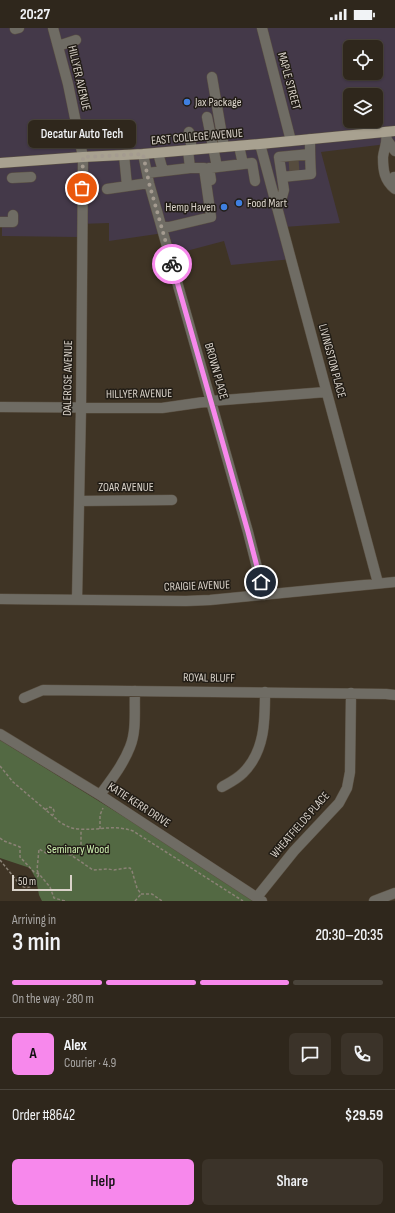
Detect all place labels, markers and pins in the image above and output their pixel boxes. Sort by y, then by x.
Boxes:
place label: Jax Package [194,95,242,110]
marker: Jax Package [182,97,192,107]
callout: Decatur Auto Tech [28,120,136,148]
pin [65,171,99,205]
place label: Food Mart [247,196,288,211]
marker: Food Mart [234,198,244,208]
place label: Hemp Haven [165,200,216,215]
marker: Hemp Haven [219,202,229,212]
pin [244,565,278,599]

